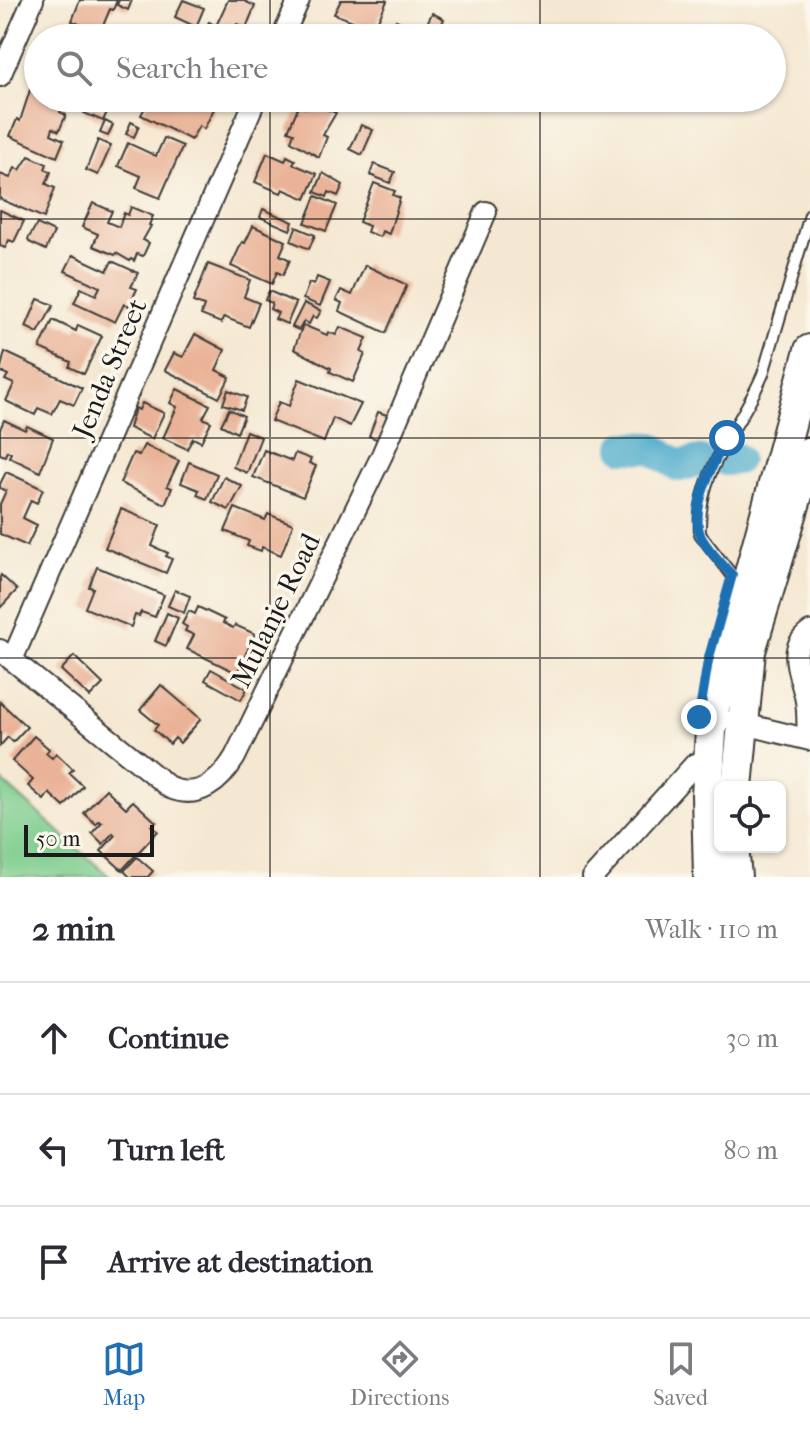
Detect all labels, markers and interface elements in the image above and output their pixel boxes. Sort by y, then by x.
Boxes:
search box [24,24,786,112]
icon: search [52,46,96,90]
text: Search here [116,51,268,86]
street label: Jenda Street [65,294,154,445]
route start [709,420,745,456]
street label: Mulanje Road [224,527,327,693]
route end [681,699,717,735]
map controls [714,781,786,853]
button: locate [714,781,786,853]
scale bar [24,821,154,857]
text: 50 m [36,826,81,852]
text: 2 min [32,909,115,949]
text: Walk · 110 m [645,914,778,945]
icon: ahead [32,1016,76,1060]
text: Continue [108,1021,229,1056]
text: 30 m [726,1023,778,1054]
icon: left [32,1128,76,1172]
text: Turn left [108,1133,225,1168]
text: 80 m [723,1135,778,1166]
icon: arrive [32,1240,76,1284]
text: Arrive at destination [108,1245,373,1280]
tab: Map [102,1337,146,1411]
tab: Directions [350,1337,449,1411]
tab: Saved [653,1337,708,1411]

